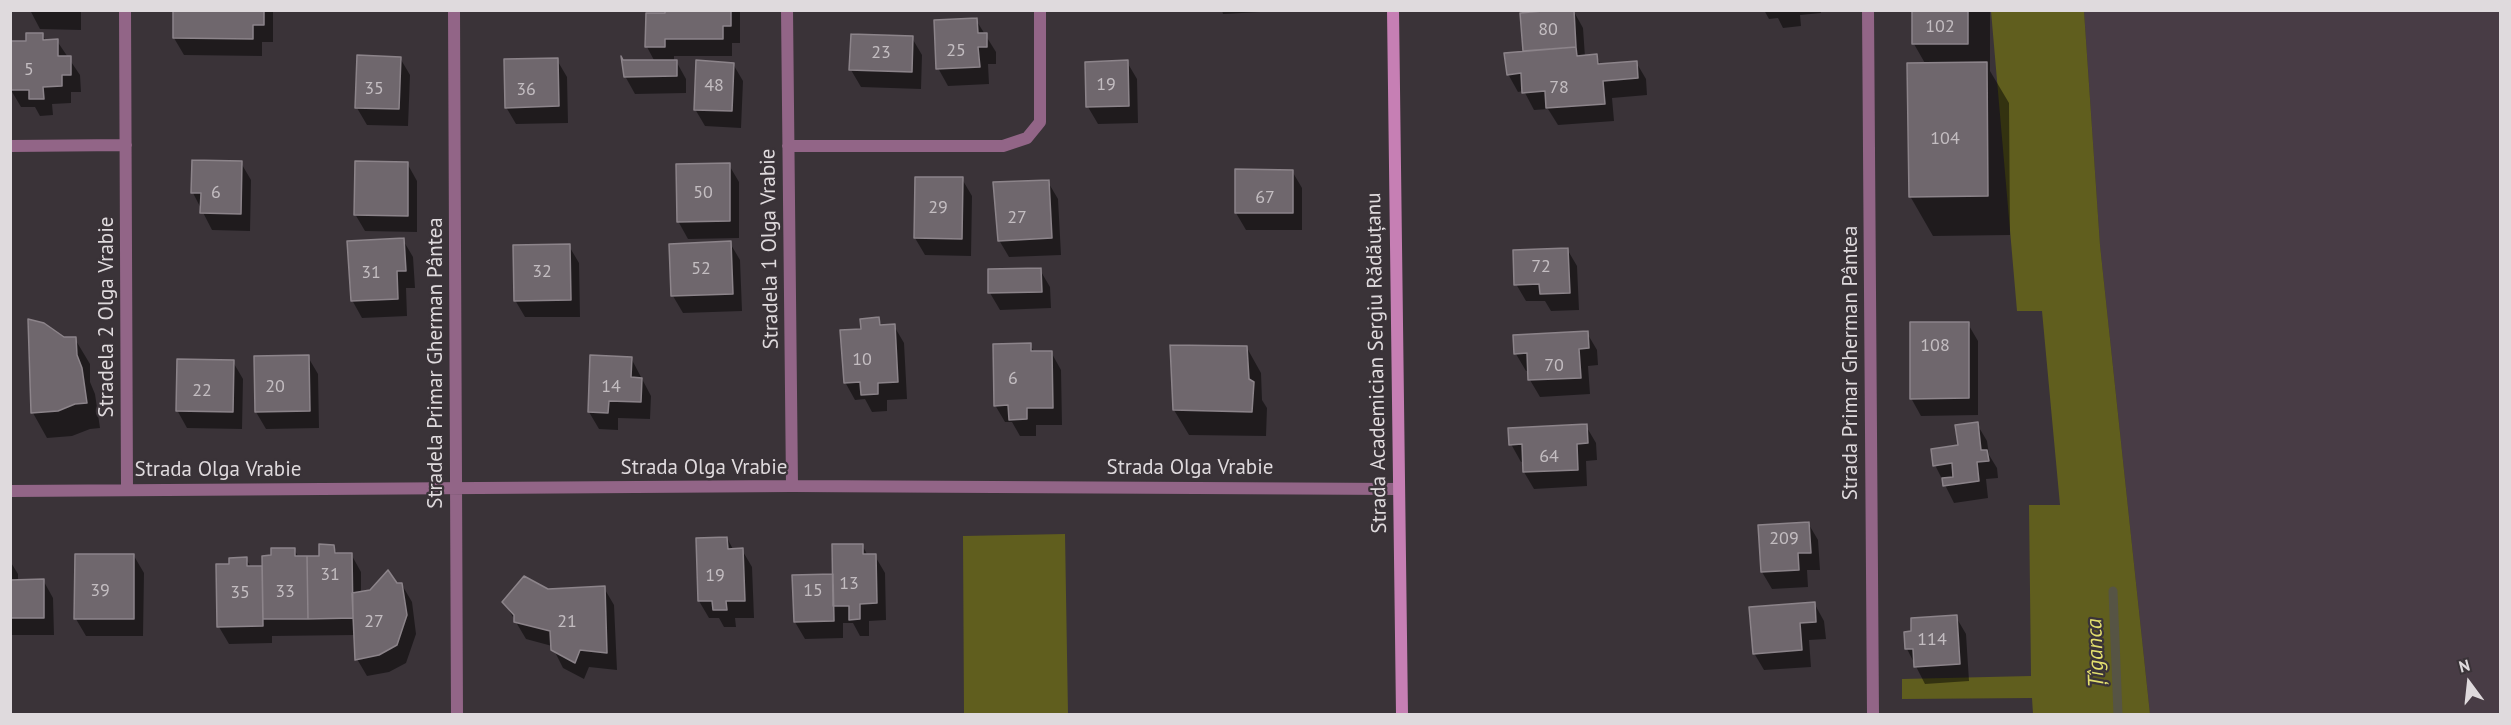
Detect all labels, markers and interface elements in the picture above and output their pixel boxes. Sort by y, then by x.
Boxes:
house number: 102 [1925,16,1955,38]
house number: 80 [1538,19,1558,41]
house number: 25 [946,40,966,62]
house number: 23 [871,42,891,64]
house number: 5 [24,59,34,81]
house number: 19 [1096,74,1116,96]
house number: 48 [704,75,724,97]
house number: 78 [1549,77,1569,99]
house number: 35 [364,78,384,100]
house number: 36 [516,79,536,101]
house number: 104 [1930,128,1960,150]
street label: Stradela 1 Olga Vrabie [756,148,784,350]
house number: 6 [211,182,221,204]
house number: 50 [693,182,713,204]
house number: 67 [1255,187,1275,209]
street label: Strada Academician Sergiu Rădăuțanu [1361,192,1393,534]
house number: 29 [928,197,948,219]
house number: 27 [1007,207,1027,229]
street label: Stradela 2 Olga Vrabie [94,217,120,417]
street label: Stradela Primar Gherman Pântea [423,217,449,509]
street label: Strada Primar Gherman Pântea [1838,226,1864,500]
house number: 72 [1531,256,1551,278]
house number: 52 [691,258,711,280]
house number: 32 [532,261,552,283]
house number: 31 [361,262,381,284]
house number: 108 [1920,335,1950,357]
house number: 10 [852,349,872,371]
house number: 70 [1544,355,1564,377]
house number: 6 [1008,368,1018,390]
house number: 20 [265,376,285,398]
house number: 14 [601,376,621,398]
house number: 22 [192,380,212,402]
house number: 64 [1539,446,1559,468]
street label: Strada Olga Vrabie [620,455,788,481]
street label: Strada Olga Vrabie [1106,455,1274,481]
street label: Strada Olga Vrabie [134,457,302,483]
house number: 209 [1769,528,1799,550]
house number: 31 [320,564,340,586]
house number: 19 [705,565,725,587]
house number: 13 [839,573,859,595]
house number: 39 [90,580,110,602]
house number: 15 [803,580,823,602]
house number: 33 [275,581,295,603]
house number: 35 [230,582,250,604]
house number: 27 [364,611,384,633]
house number: 21 [557,611,577,633]
water label: Țîganca [2082,618,2110,688]
house number: 114 [1917,629,1947,651]
north arrow [2439,653,2499,713]
text: N [2457,655,2472,677]

